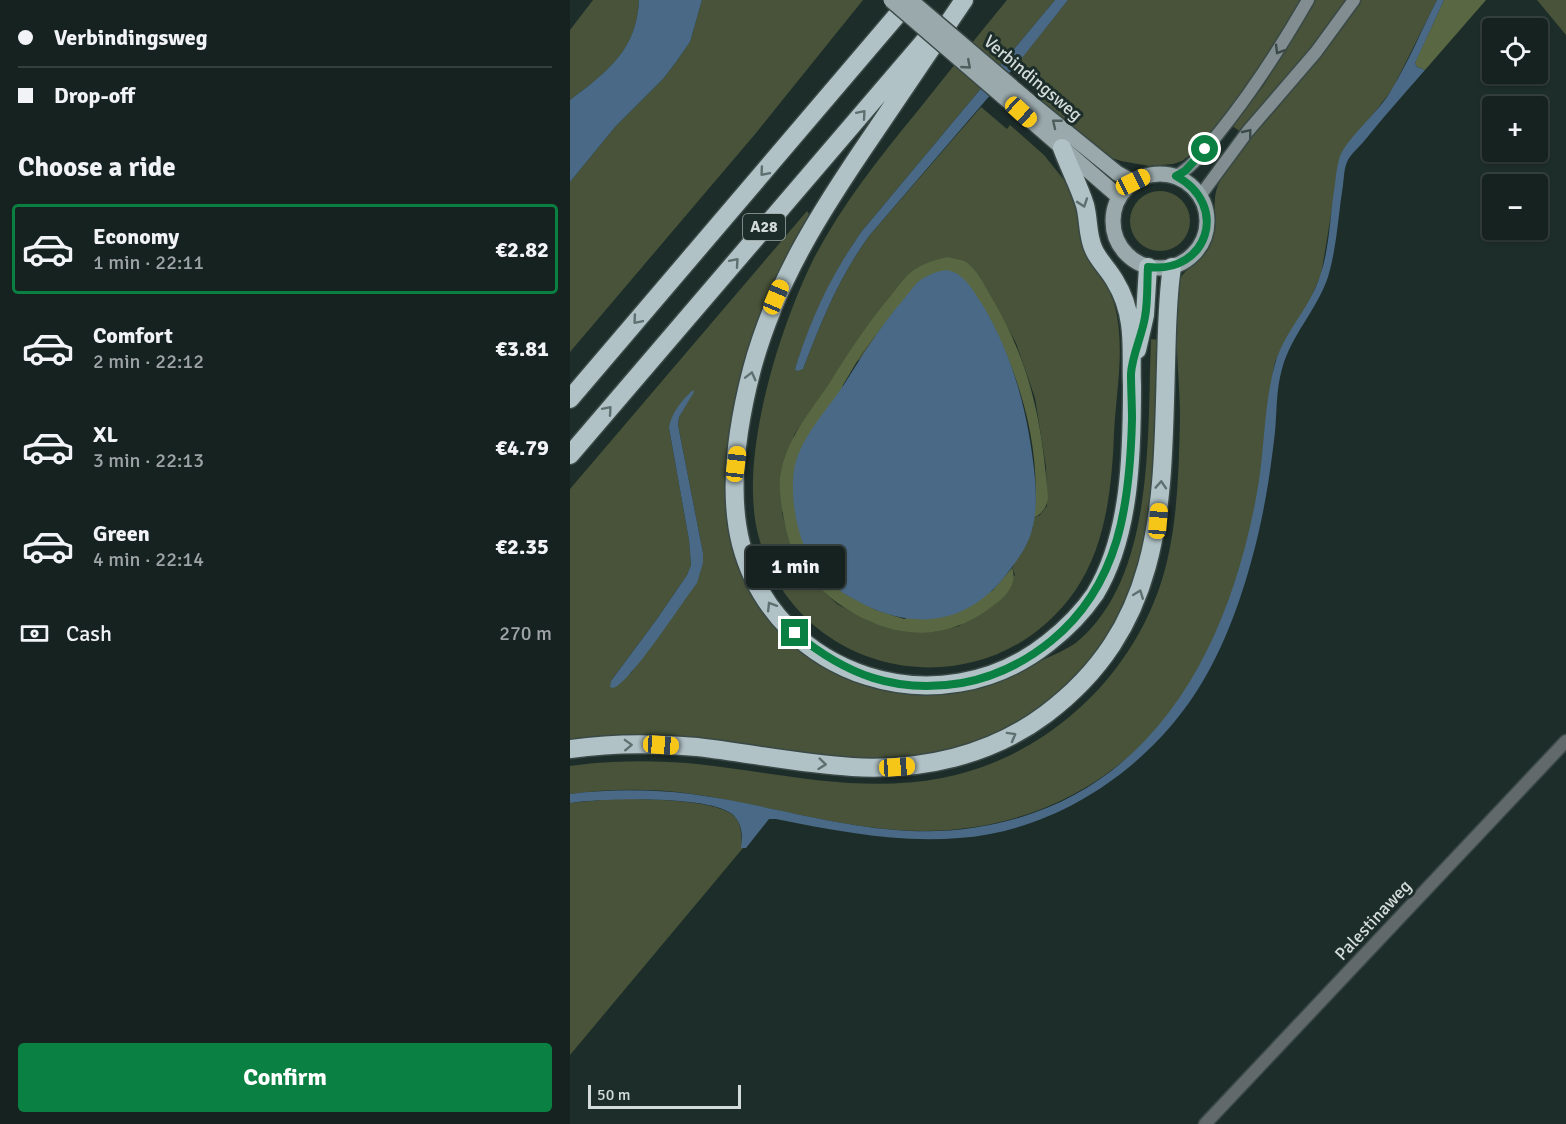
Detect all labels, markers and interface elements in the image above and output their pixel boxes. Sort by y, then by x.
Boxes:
map controls [1482,18,1548,240]
button: locate [1482,18,1548,84]
text: Verbindingsweg [54,24,207,51]
street label: Verbindingsweg [979,30,1087,126]
one-way arrow [1274,44,1286,54]
one-way arrow [960,58,971,69]
text: Drop-off [54,82,135,109]
car [1002,93,1040,131]
button: + [1482,96,1548,162]
one-way arrow [854,110,865,121]
one-way arrow [1052,120,1063,131]
one-way arrow [1240,128,1251,139]
route start [1191,135,1218,162]
text: Choose a ride [18,151,176,184]
one-way arrow [760,165,771,176]
car [1113,166,1153,198]
button: − [1482,174,1548,240]
one-way arrow [1076,197,1089,207]
road number: A28 [743,214,785,240]
icon: car [21,222,75,276]
text: Economy [93,223,179,250]
text: €2.82 [495,236,549,263]
text: 1 min · 22:11 [93,250,204,275]
one-way arrow [728,258,739,269]
car [761,277,791,317]
one-way arrow [633,313,644,324]
icon: car [21,321,75,375]
text: Comfort [93,322,173,349]
text: €3.81 [495,335,549,362]
text: 2 min · 22:12 [93,349,204,374]
one-way arrow [743,372,756,382]
one-way arrow [601,406,612,417]
icon: car [21,420,75,474]
text: XL [93,421,118,448]
text: €4.79 [495,434,549,461]
car [725,445,747,483]
text: 3 min · 22:13 [93,448,204,473]
one-way arrow [1154,481,1167,490]
car [1147,502,1169,540]
icon: car [21,519,75,573]
text: Green [93,520,150,547]
text: €2.35 [495,533,549,560]
callout: 1 min [746,546,844,588]
text: 4 min · 22:14 [93,547,204,572]
text: 1 min [771,554,820,579]
one-way arrow [1132,589,1144,600]
one-way arrow [767,602,779,612]
icon: cash [18,617,51,650]
route end [781,619,808,646]
text: Cash [66,620,112,647]
text: 270 m [499,621,552,646]
one-way arrow [1005,732,1016,743]
car [642,735,680,755]
one-way arrow [624,738,633,751]
one-way arrow [818,757,827,770]
car [878,757,916,777]
street label: Palestinaweg [1330,875,1416,965]
button: Confirm [18,1043,552,1112]
scale bar [588,1082,741,1110]
text: 50 m [597,1085,631,1105]

